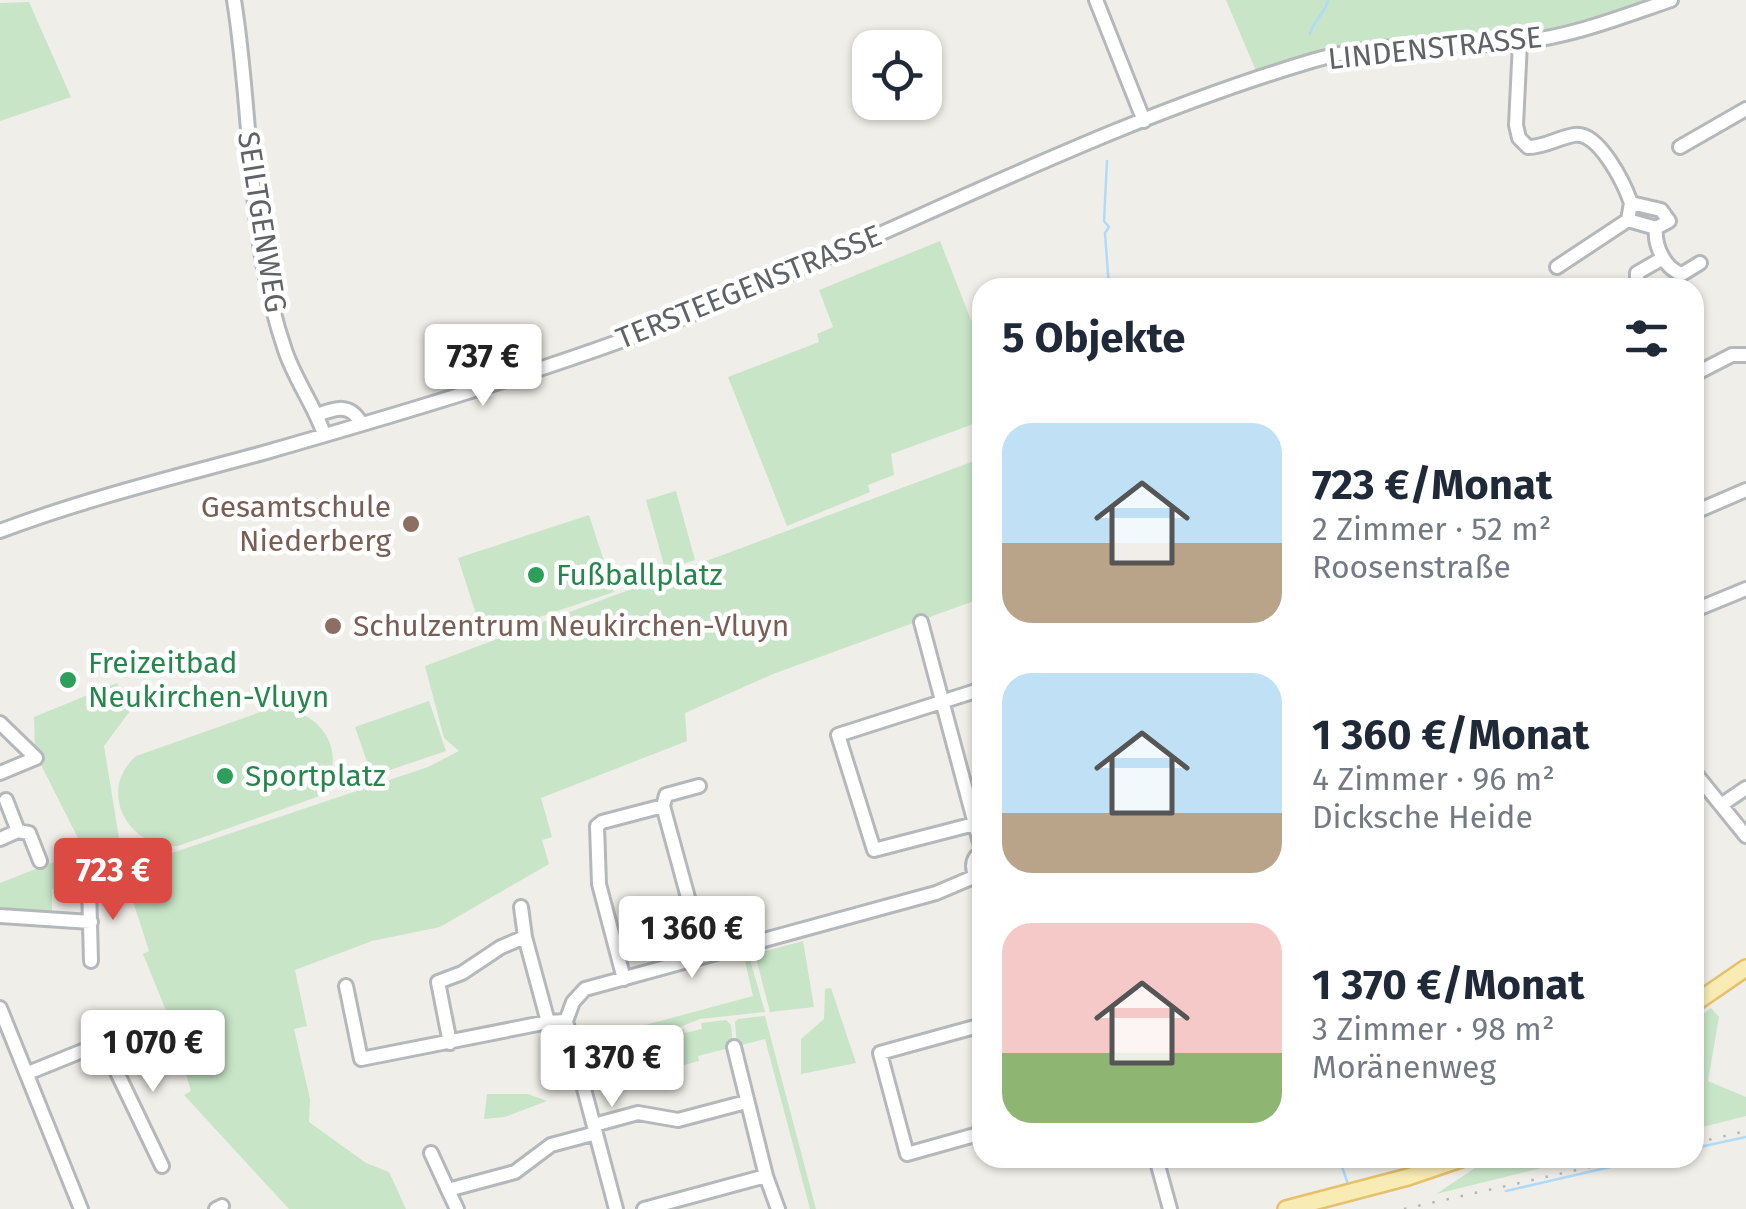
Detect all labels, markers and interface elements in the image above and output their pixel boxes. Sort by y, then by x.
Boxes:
street label: LINDENSTRASSE [1326,19,1544,77]
map controls [852,30,942,120]
button: locate [852,30,942,120]
street label: SEILTGENWEG [230,129,294,315]
street label: TERSTEEGENSTRASSE [611,217,887,357]
icon: filters [1619,311,1674,366]
text: 5 Objekte [1002,313,1185,363]
pin: 737 € [413,324,553,409]
text: 737 € [447,337,519,375]
text: 723 €/Monat [1312,460,1552,510]
icon: home [1082,463,1202,583]
place label: Gesamtschule Niederberg [201,489,391,559]
text: 2 Zimmer · 52 m² [1312,510,1551,548]
marker: Gesamtschule Niederberg [400,513,422,535]
text: Roosenstraße [1312,548,1511,586]
place label: Fußballplatz [556,557,723,593]
marker: Fußballplatz [525,564,547,586]
place label: Schulzentrum Neukirchen-Vluyn [353,608,789,644]
marker: Schulzentrum Neukirchen-Vluyn [322,615,344,637]
place label: Freizeitbad Neukirchen-Vluyn [88,645,329,715]
marker: Freizeitbad Neukirchen-Vluyn [57,669,79,691]
text: 1 360 €/Monat [1312,710,1589,760]
icon: home [1082,713,1202,833]
place label: Sportplatz [245,758,386,794]
text: 4 Zimmer · 96 m² [1312,760,1555,798]
marker: Sportplatz [214,765,236,787]
text: Dicksche Heide [1312,798,1533,836]
pin: 723 € [43,838,183,923]
text: 723 € [76,851,150,889]
pin: 1 360 € [600,896,784,981]
text: 1 360 € [641,909,743,947]
text: 1 370 €/Monat [1312,960,1584,1010]
icon: home [1082,963,1202,1083]
pin: 1 070 € [61,1010,245,1095]
text: 3 Zimmer · 98 m² [1312,1010,1554,1048]
text: 1 070 € [103,1023,203,1061]
pin: 1 370 € [520,1025,704,1110]
text: 1 370 € [563,1038,661,1076]
text: Moränenweg [1312,1048,1496,1086]

